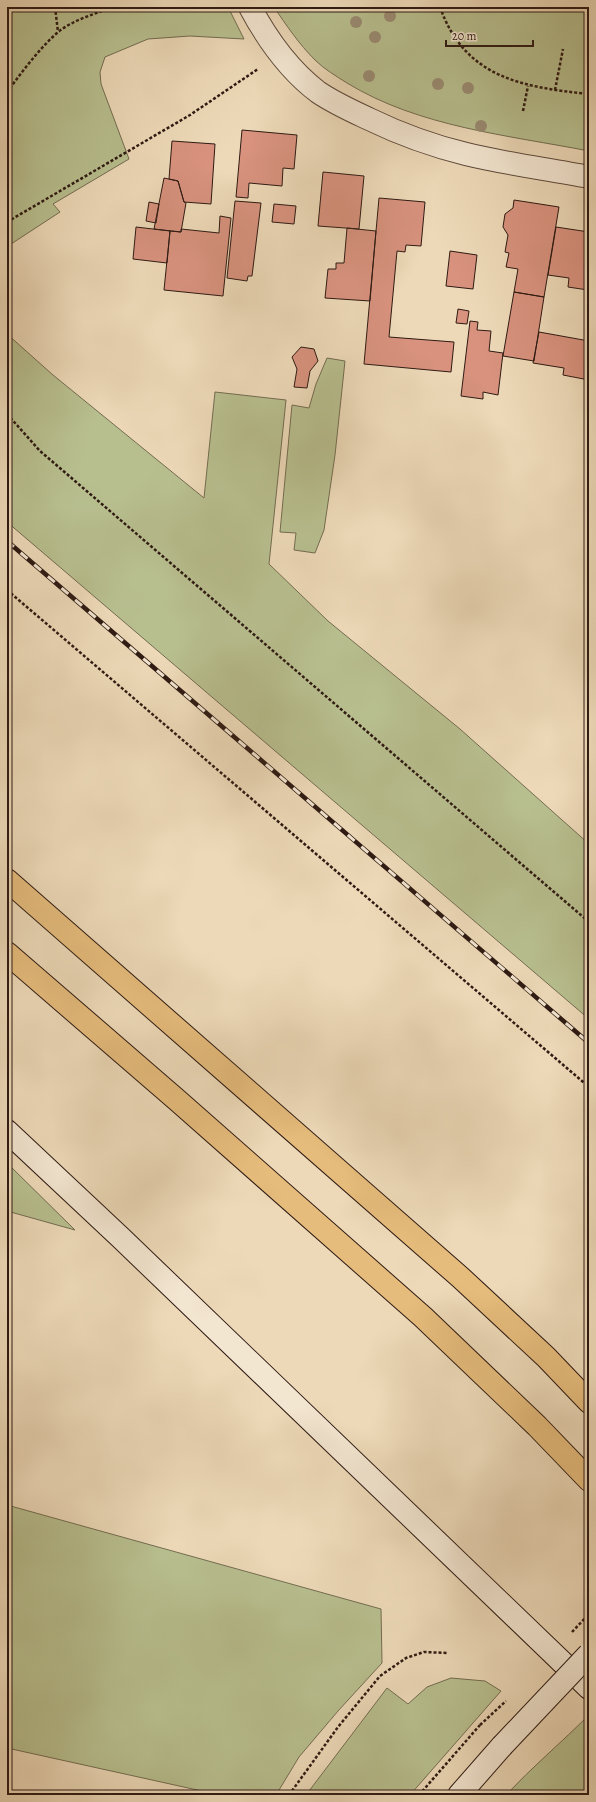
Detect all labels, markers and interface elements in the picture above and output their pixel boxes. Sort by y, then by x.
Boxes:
scale bar [446,22,533,48]
text: 20 m [452,28,476,44]

